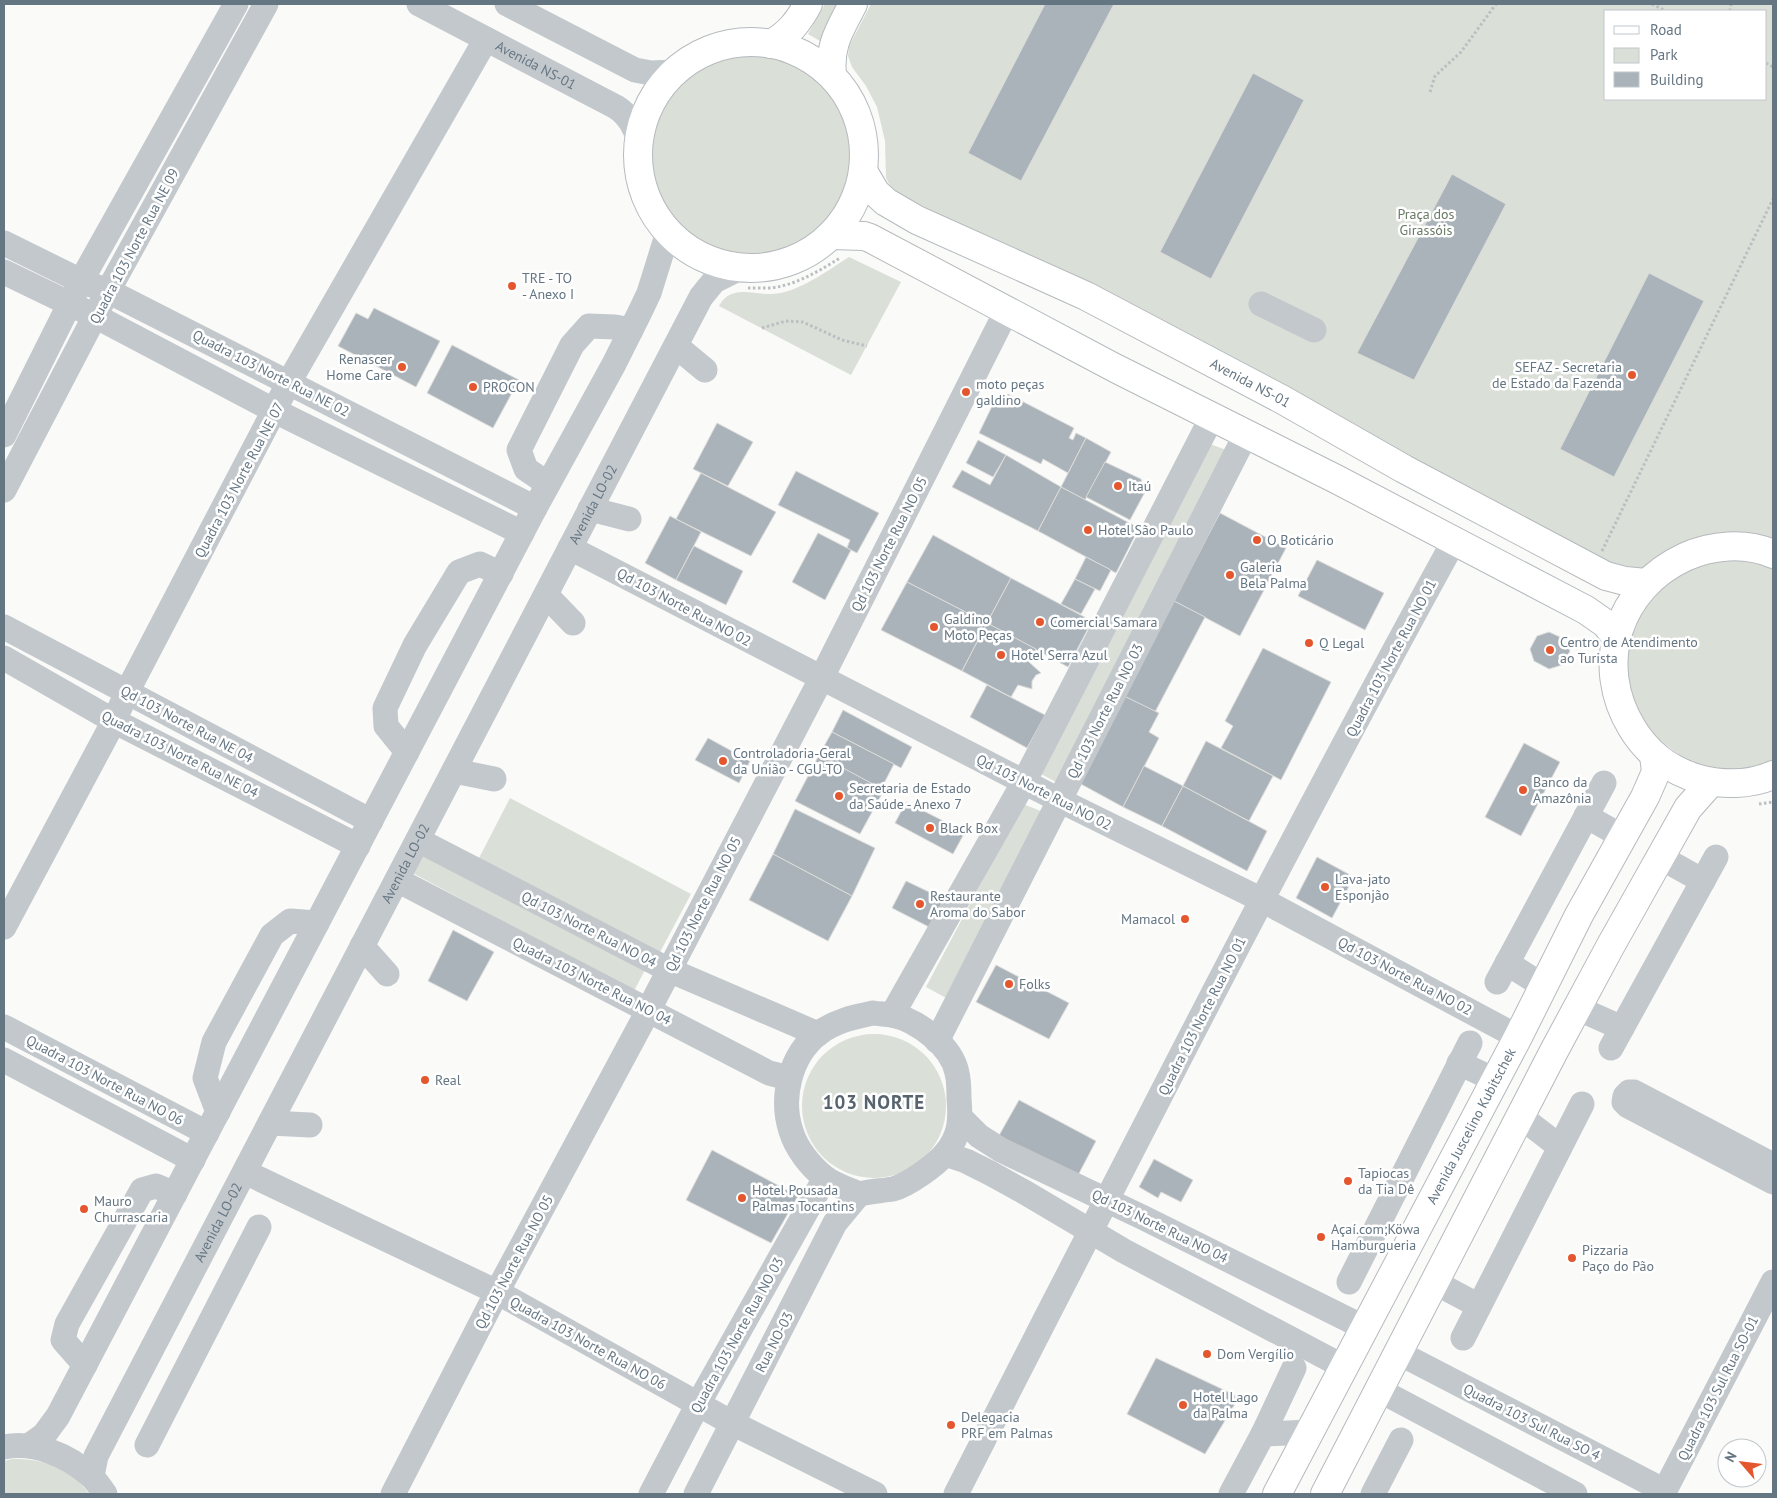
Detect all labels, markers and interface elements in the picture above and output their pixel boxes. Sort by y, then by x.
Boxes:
legend [1604,10,1767,100]
text: Road [1650,20,1682,39]
street label: Avenida NS-01 [493,37,579,94]
text: Park [1650,45,1678,64]
text: Building [1650,70,1704,89]
street label: Quadra 103 Norte Rua NE 09 [85,165,183,327]
park label: Praça dos Girassóis [1398,205,1455,239]
place label: TRE - TO - Anexo I [522,269,574,303]
marker: TRE - TO - Anexo I [506,280,518,292]
street label: Quadra 103 Norte Rua NE 02 [190,326,352,420]
place label: Renascer Home Care [326,350,392,384]
street label: Avenida NS-01 [1207,354,1294,411]
place label: SEFAZ - Secretaria de Estado da Fazenda [1492,358,1622,392]
marker: Renascer Home Care [396,361,408,373]
marker: SEFAZ - Secretaria de Estado da Fazenda [1626,369,1638,381]
place label: moto peças galdino [976,375,1044,409]
place label: PROCON [483,378,535,396]
marker: PROCON [467,381,479,393]
marker: moto peças galdino [960,386,972,398]
street label: Quadra 103 Norte Rua NE 07 [190,399,288,561]
street label: Avenida LO-02 [565,461,621,547]
street label: Qd 103 Norte Rua NO 05 [847,473,931,615]
place label: Itaú [1128,477,1151,495]
marker: Itaú [1112,480,1124,492]
place label: Hotel São Paulo [1098,521,1193,539]
marker: Hotel São Paulo [1082,524,1094,536]
place label: O Boticário [1267,531,1334,549]
marker: O Boticário [1251,534,1263,546]
place label: Galeria Bela Palma [1240,558,1307,592]
street label: Qd 103 Norte Rua NO 02 [614,564,754,650]
marker: Galeria Bela Palma [1224,569,1236,581]
street label: Quadra 103 Norte Rua NO 01 [1342,576,1440,740]
place label: Galdino Moto Peças [944,610,1012,644]
place label: Comercial Samara [1050,613,1158,631]
marker: Comercial Samara [1034,616,1046,628]
marker: Galdino Moto Peças [928,621,940,633]
place label: Centro de Atendimento ao Turista [1560,633,1698,667]
place label: Q Legal [1319,634,1364,652]
marker: Q Legal [1303,637,1315,649]
street label: Qd 103 Norte Rua NO 03 [1063,640,1147,782]
marker: Centro de Atendimento ao Turista [1544,644,1556,656]
place label: Hotel Serra Azul [1011,646,1108,664]
marker: Hotel Serra Azul [995,649,1007,661]
street label: Qd 103 Norte Rua NE 04 [118,681,257,767]
street label: Quadra 103 Norte Rua NE 04 [99,707,262,802]
place label: Controladoria-Geral da União - CGU-TO [733,744,851,778]
street label: Qd 103 Norte Rua NO 02 [973,750,1115,834]
marker: Controladoria-Geral da União - CGU-TO [717,755,729,767]
place label: Banco da Amazônia [1533,773,1591,807]
place label: Secretaria de Estado da Saúde - Anexo 7 [849,779,971,813]
marker: Banco da Amazônia [1517,784,1529,796]
marker: Secretaria de Estado da Saúde - Anexo 7 [833,790,845,802]
place label: Black Box [940,819,998,837]
street label: Avenida LO-02 [377,820,434,906]
marker: Black Box [924,822,936,834]
street label: Qd 103 Norte Rua NO 05 [661,833,745,975]
place label: Lava-jato Esponjão [1335,870,1390,904]
marker: Lava-jato Esponjão [1319,881,1331,893]
street label: Qd 103 Norte Rua NO 04 [518,887,660,971]
place label: Restaurante Aroma do Sabor [930,887,1026,921]
marker: Restaurante Aroma do Sabor [914,898,926,910]
place label: Mamacol [1121,910,1175,928]
marker: Mamacol [1179,913,1191,925]
street label: Quadra 103 Norte Rua NO 04 [510,933,675,1029]
street label: Qd 103 Norte Rua NO 02 [1335,933,1475,1019]
street label: Quadra 103 Norte Rua NO 01 [1154,934,1250,1098]
place label: Folks [1019,975,1051,993]
marker: Folks [1003,978,1015,990]
street label: Quadra 103 Norte Rua NO 06 [23,1031,187,1129]
street label: Avenida Juscelino Kubitschek [1422,1045,1520,1207]
place label: Real [435,1071,461,1089]
marker: Real [419,1074,431,1086]
district label: 103 NORTE [823,1090,925,1114]
place label: Tapiocas da Tia Dê [1358,1164,1414,1198]
marker: Tapiocas da Tia Dê [1342,1175,1354,1187]
street label: Avenida LO-02 [190,1179,246,1265]
place label: Hotel Pousada Palmas Tocantins [752,1181,854,1215]
street label: Qd 103 Norte Rua NO 04 [1089,1185,1231,1267]
place label: Mauro Churrascaria [94,1192,168,1226]
street label: Qd 103 Norte Rua NO 05 [471,1192,557,1332]
marker: Hotel Pousada Palmas Tocantins [736,1192,748,1204]
marker: Mauro Churrascaria [78,1203,90,1215]
place label: Açaí.com;Köwa Hamburgueria [1331,1220,1420,1254]
marker: Açaí.com;Köwa Hamburgueria [1315,1231,1327,1243]
place label: Pizzaria Paço do Pão [1582,1241,1654,1275]
marker: Pizzaria Paço do Pão [1566,1252,1578,1264]
street label: Quadra 103 Norte Rua NO 03 [687,1254,787,1416]
street label: Quadra 103 Norte Rua NO 06 [507,1293,669,1393]
street label: Rua NO-03 [751,1309,797,1375]
street label: Quadra 103 Sul Rua SO-01 [1674,1313,1762,1463]
place label: Dom Vergílio [1217,1345,1294,1363]
marker: Dom Vergílio [1201,1348,1213,1360]
street label: Quadra 103 Sul Rua SO 4 [1461,1380,1604,1465]
place label: Hotel Lago da Palma [1193,1388,1258,1422]
marker: Hotel Lago da Palma [1177,1399,1189,1411]
place label: Delegacia PRF em Palmas [961,1408,1053,1442]
marker: Delegacia PRF em Palmas [945,1419,957,1431]
north arrow [1717,1438,1767,1488]
text: N [1720,1449,1741,1465]

